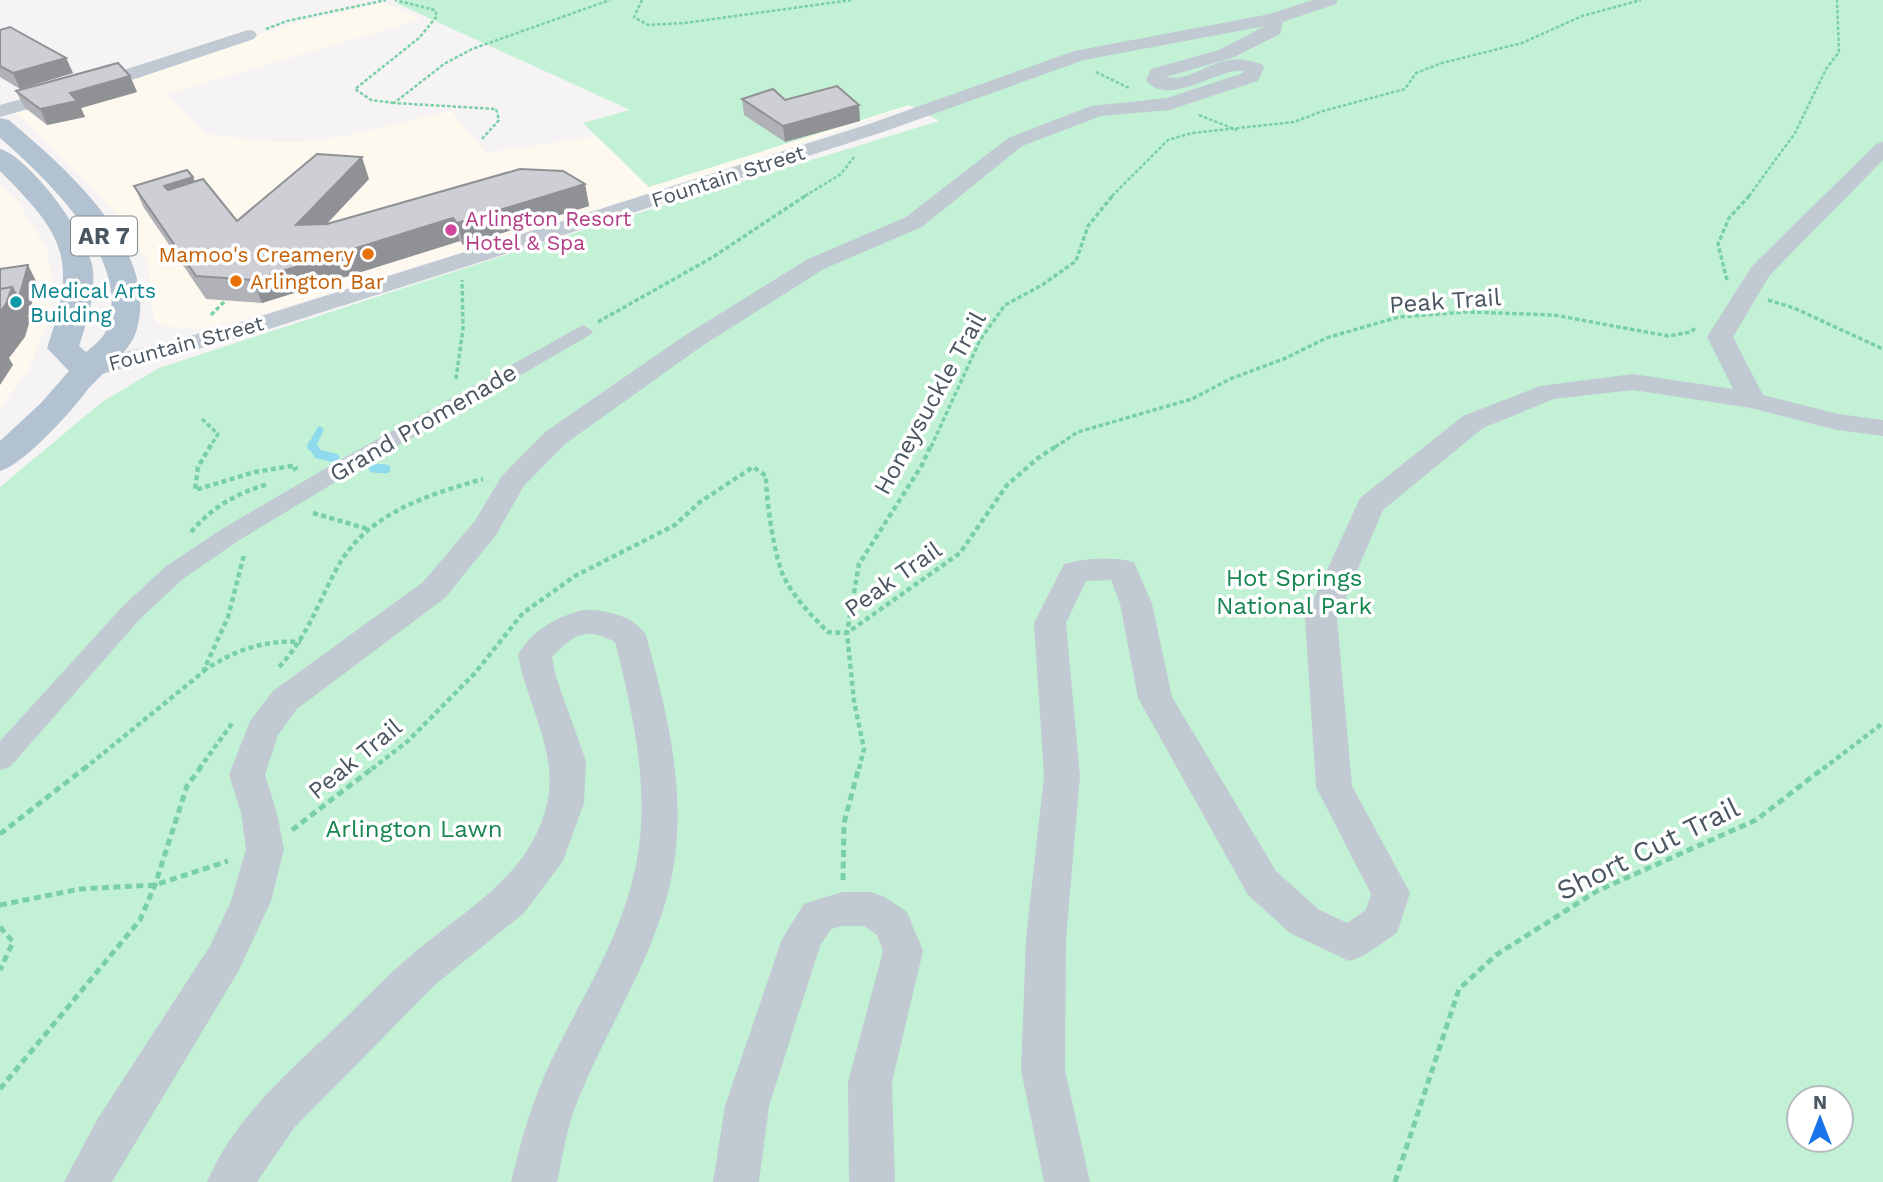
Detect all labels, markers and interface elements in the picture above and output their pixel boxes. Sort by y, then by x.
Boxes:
street label: Fountain Street [648,139,808,213]
place label: Arlington Resort Hotel & Spa [465,206,631,255]
road number: AR 7 [71,216,137,256]
marker: Arlington Resort Hotel & Spa [443,222,459,238]
place label: Mamoo's Creamery [158,242,354,267]
marker: Mamoo's Creamery [360,246,376,262]
place label: Arlington Bar [250,269,385,294]
marker: Arlington Bar [228,273,244,289]
place label: Medical Arts Building [30,278,156,327]
street label: Peak Trail [1388,283,1503,319]
marker: Medical Arts Building [8,294,24,310]
street label: Honeysuckle Trail [868,306,992,499]
street label: Fountain Street [106,310,267,376]
street label: Grand Promenade [325,358,521,488]
street label: Peak Trail [839,535,947,623]
park label: Hot Springs National Park [1216,564,1372,620]
street label: Peak Trail [303,712,408,805]
street label: Short Cut Trail [1551,790,1745,907]
park label: Arlington Lawn [325,815,503,843]
north arrow [1785,1084,1855,1154]
text: N [1813,1091,1827,1114]

